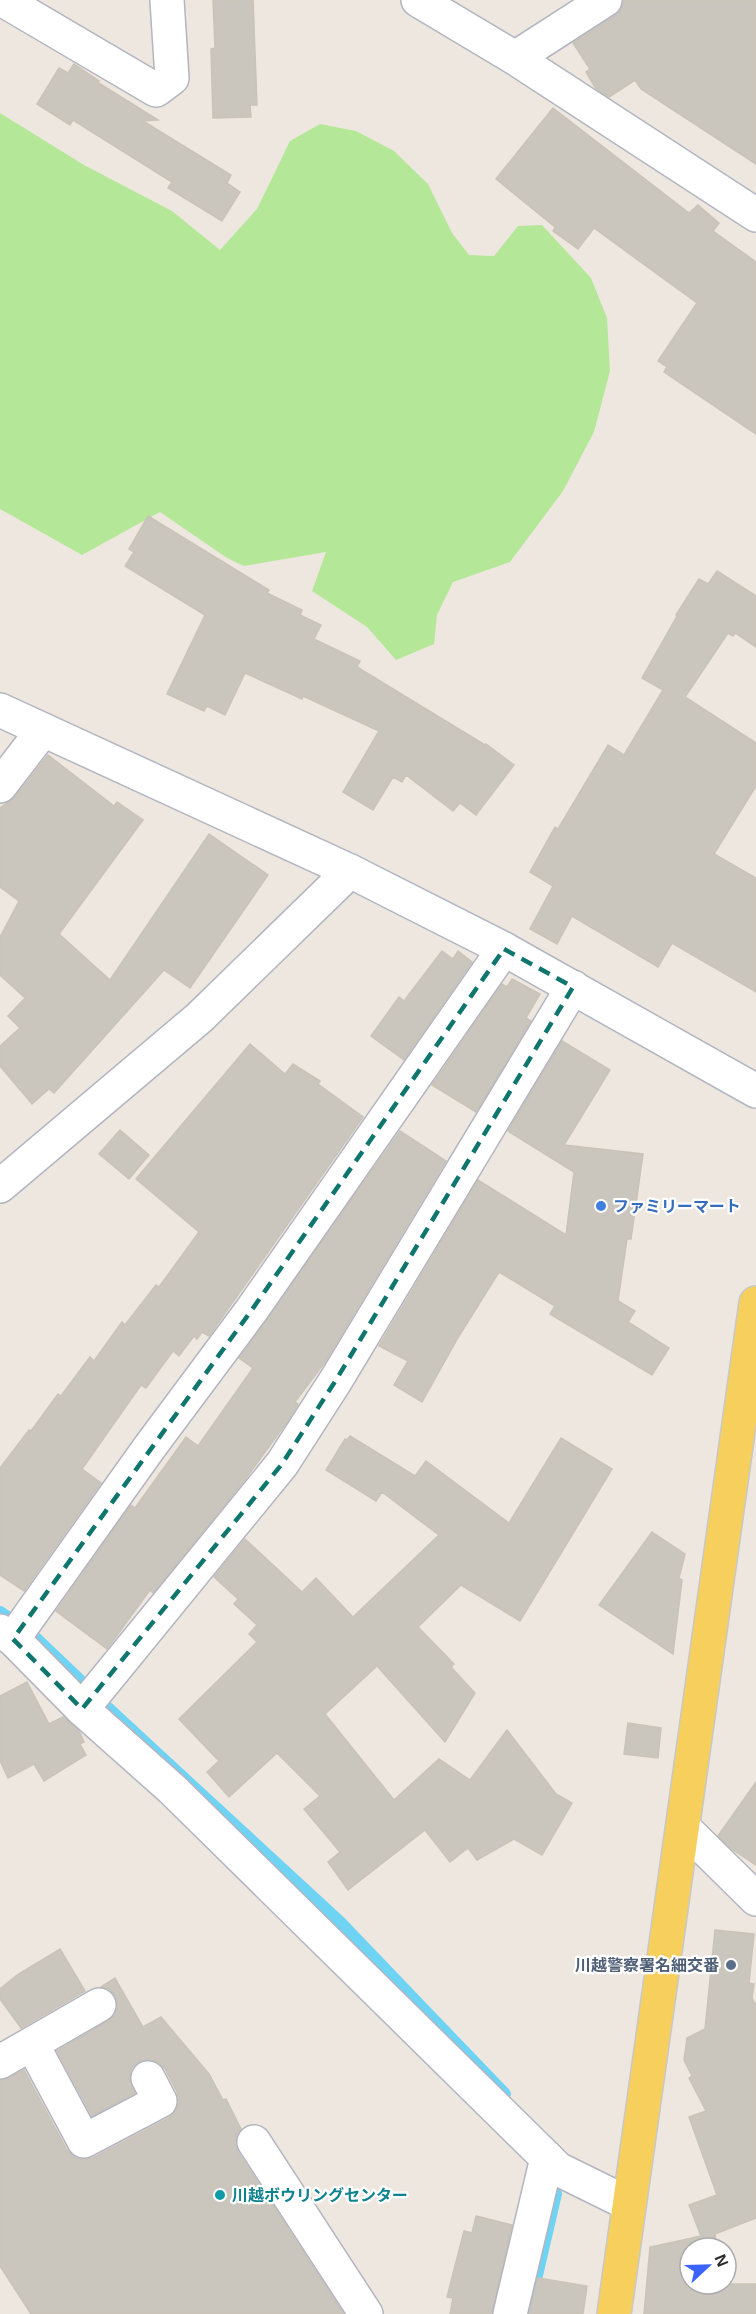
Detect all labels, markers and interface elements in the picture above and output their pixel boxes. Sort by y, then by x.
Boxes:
place label: ファミリーマート [613,1198,741,1215]
marker: ファミリーマート [594,1199,608,1213]
place label: 川越警察署名細交番 [575,1956,719,1974]
marker: 川越警察署名細交番 [724,1958,738,1972]
place label: 川越ボウリングセンター [232,2186,408,2204]
marker: 川越ボウリングセンター [213,2188,227,2202]
north arrow [678,2236,738,2296]
text: N [711,2252,731,2269]

